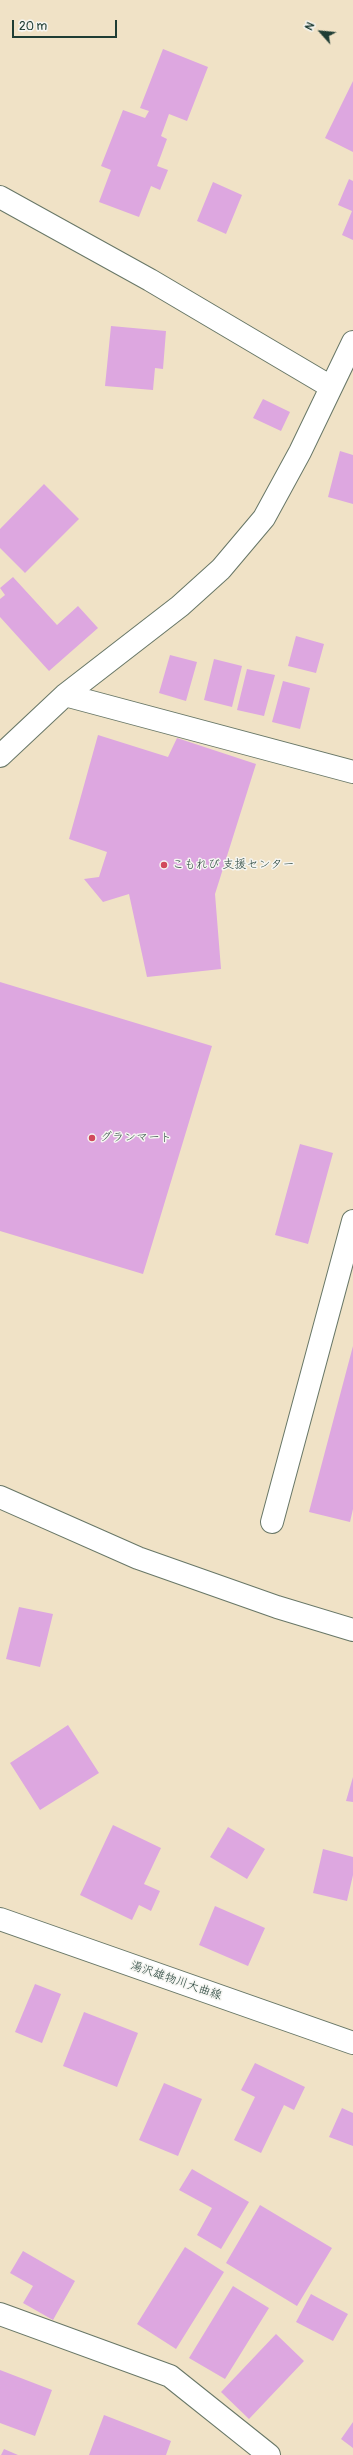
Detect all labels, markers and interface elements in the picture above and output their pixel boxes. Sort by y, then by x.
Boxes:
scale bar [14,12,119,38]
north arrow [301,12,341,52]
text: 20 m [19,19,47,34]
text: N [302,20,317,33]
place label: こもれび 支援センター [172,858,295,872]
marker: こもれび 支援センター [159,860,169,870]
place label: グランマート [100,1131,172,1145]
marker: グランマート [87,1133,97,1143]
street label: 湯沢雄物川大曲線 [128,1959,224,2003]

